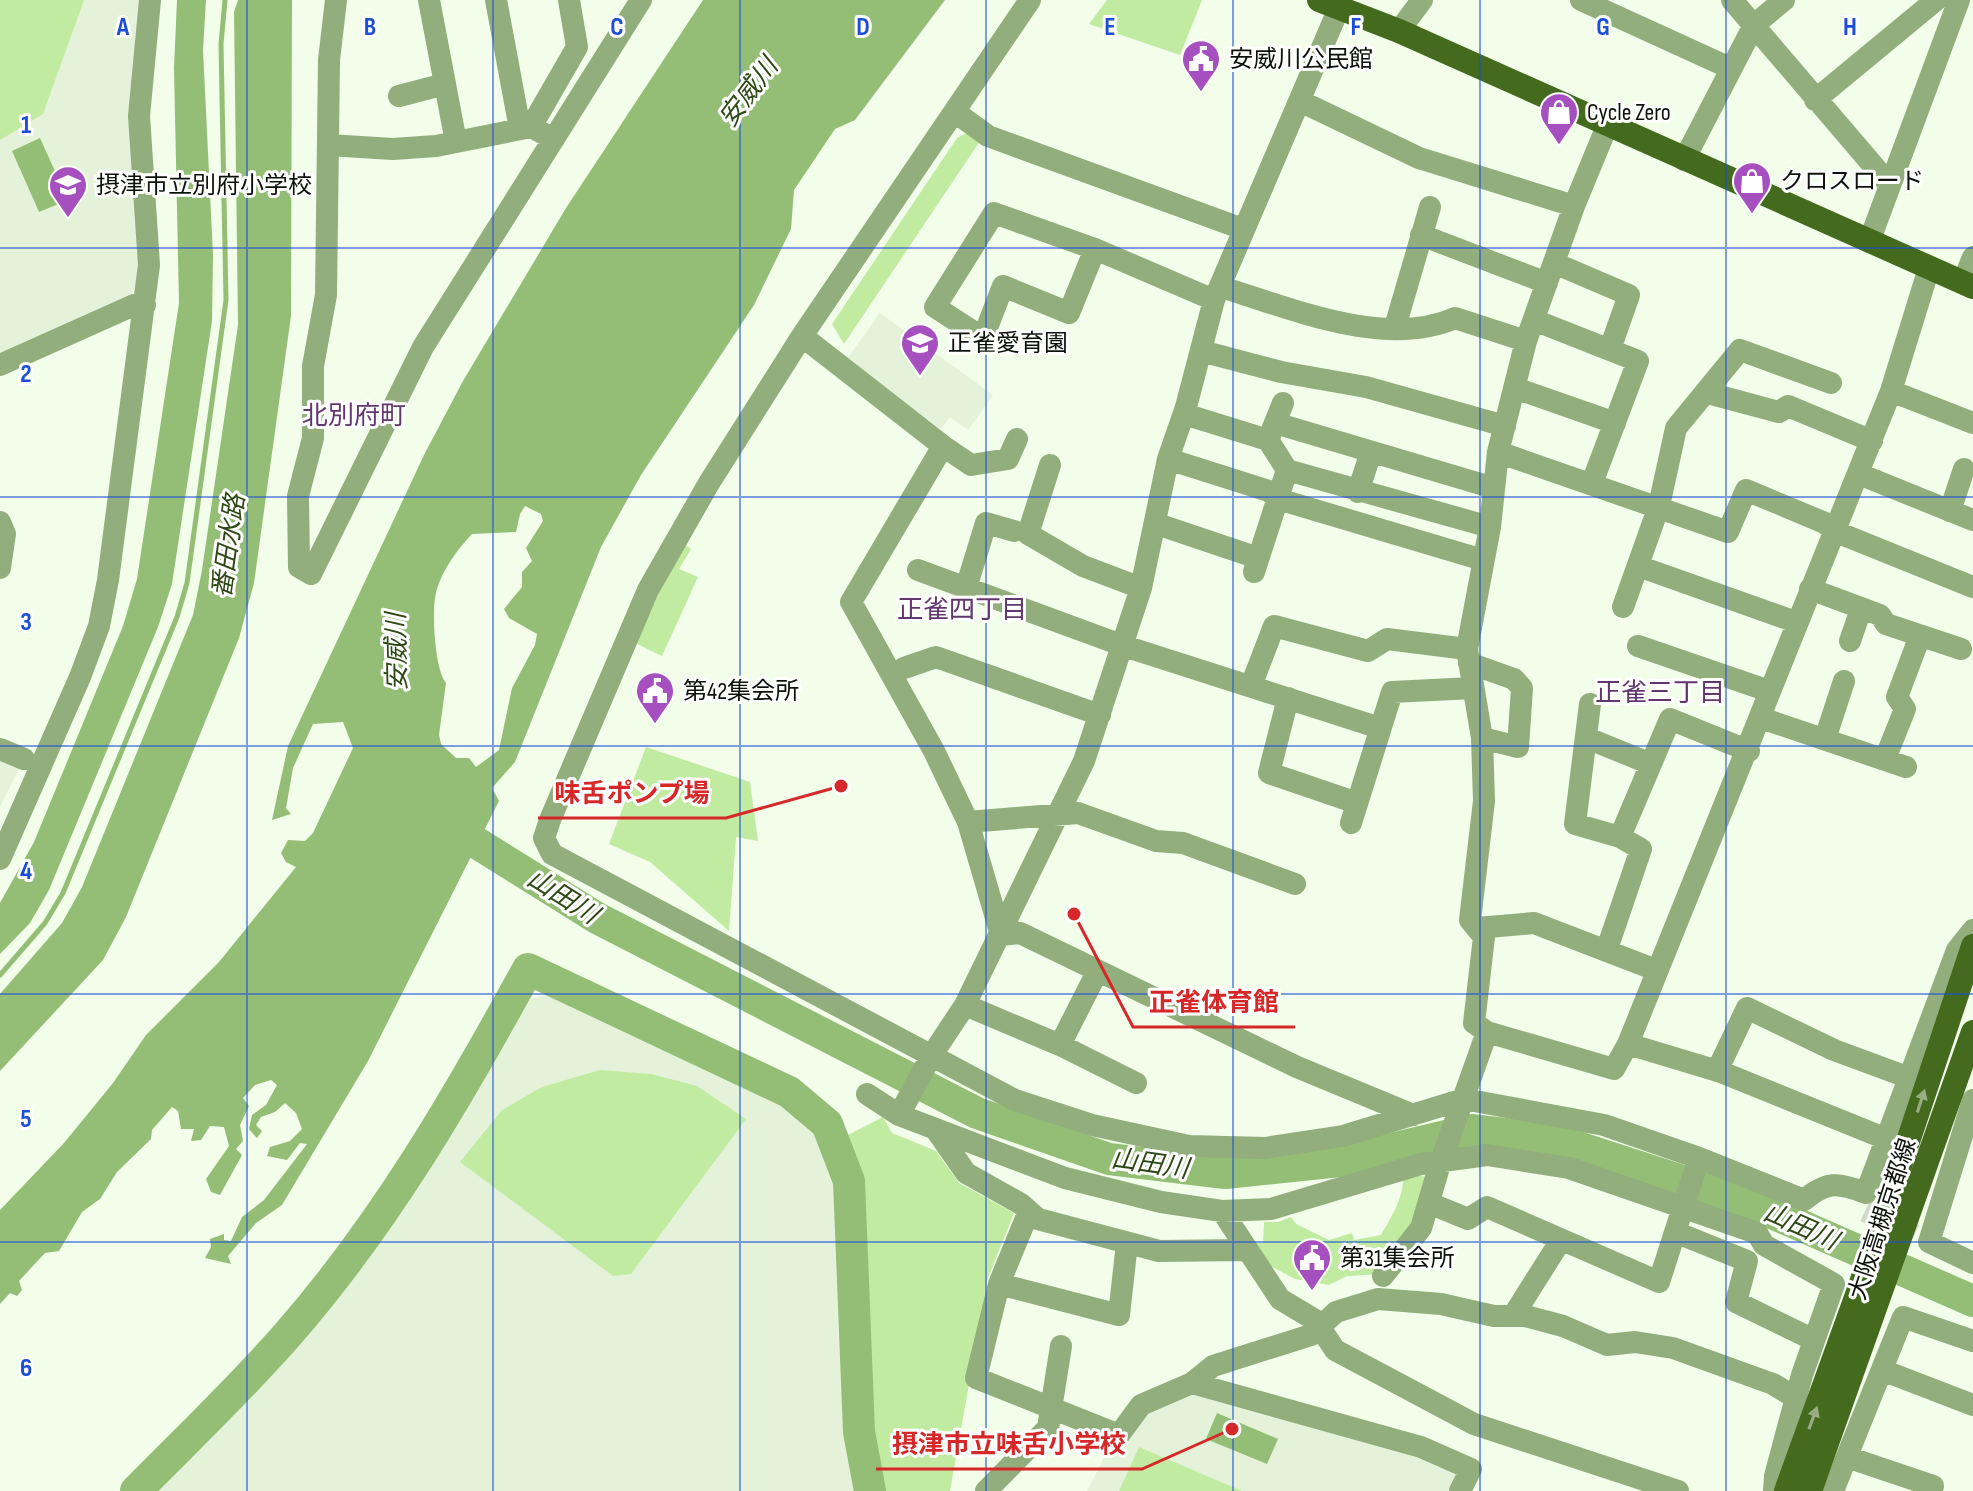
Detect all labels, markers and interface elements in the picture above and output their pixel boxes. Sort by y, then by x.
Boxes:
text: A [116,12,130,43]
text: B [364,12,376,43]
text: C [610,12,624,43]
text: D [856,12,870,43]
text: E [1104,12,1116,43]
text: F [1351,12,1362,43]
text: G [1596,12,1610,43]
text: H [1843,12,1857,43]
public building icon: 安威川公民館 [1180,38,1222,93]
place label: 安威川公民館 [1229,45,1373,74]
water label: 安威川 [713,50,787,133]
shop icon: Cycle Zero [1538,91,1580,146]
place label: Cycle Zero [1587,98,1671,127]
text: 1 [21,110,31,141]
shop icon: クロスロード [1731,160,1773,215]
school or university icon: 摂津市立別府小学校 [47,164,89,219]
place label: クロスロード [1780,167,1924,196]
place label: 摂津市立別府小学校 [96,171,312,200]
school or university icon: 正雀愛育園 [899,322,941,377]
place label: 正雀愛育園 [948,329,1068,358]
text: 2 [20,359,32,390]
district label: 北別府町 [302,401,406,432]
water label: 番田水路 [207,491,252,600]
district label: 正雀四丁目 [897,595,1027,626]
text: 3 [20,607,32,638]
water label: 安威川 [381,610,414,691]
public building icon: 第42集会所 [634,670,676,725]
place label: 第42集会所 [683,677,799,706]
district label: 正雀三丁目 [1595,678,1725,709]
callout: 味舌ポンプ場 [538,768,726,818]
text: 味舌ポンプ場 [554,779,710,810]
text: 4 [20,856,32,887]
water label: 山田川 [521,863,606,933]
callout: 正雀体育館 [1133,977,1295,1027]
text: 正雀体育館 [1149,988,1279,1019]
one-way arrow [1916,1089,1928,1113]
text: 5 [20,1104,32,1135]
street label: 大阪高槻京都線 [1843,1135,1922,1304]
water label: 山田川 [1109,1144,1194,1186]
water label: 山田川 [1758,1197,1845,1259]
public building icon: 第31集会所 [1291,1237,1333,1292]
place label: 第31集会所 [1340,1244,1454,1273]
text: 6 [20,1353,32,1384]
one-way arrow [1807,1405,1819,1429]
callout: 摂津市立味舌小学校 [876,1419,1142,1469]
text: 摂津市立味舌小学校 [892,1430,1126,1461]

